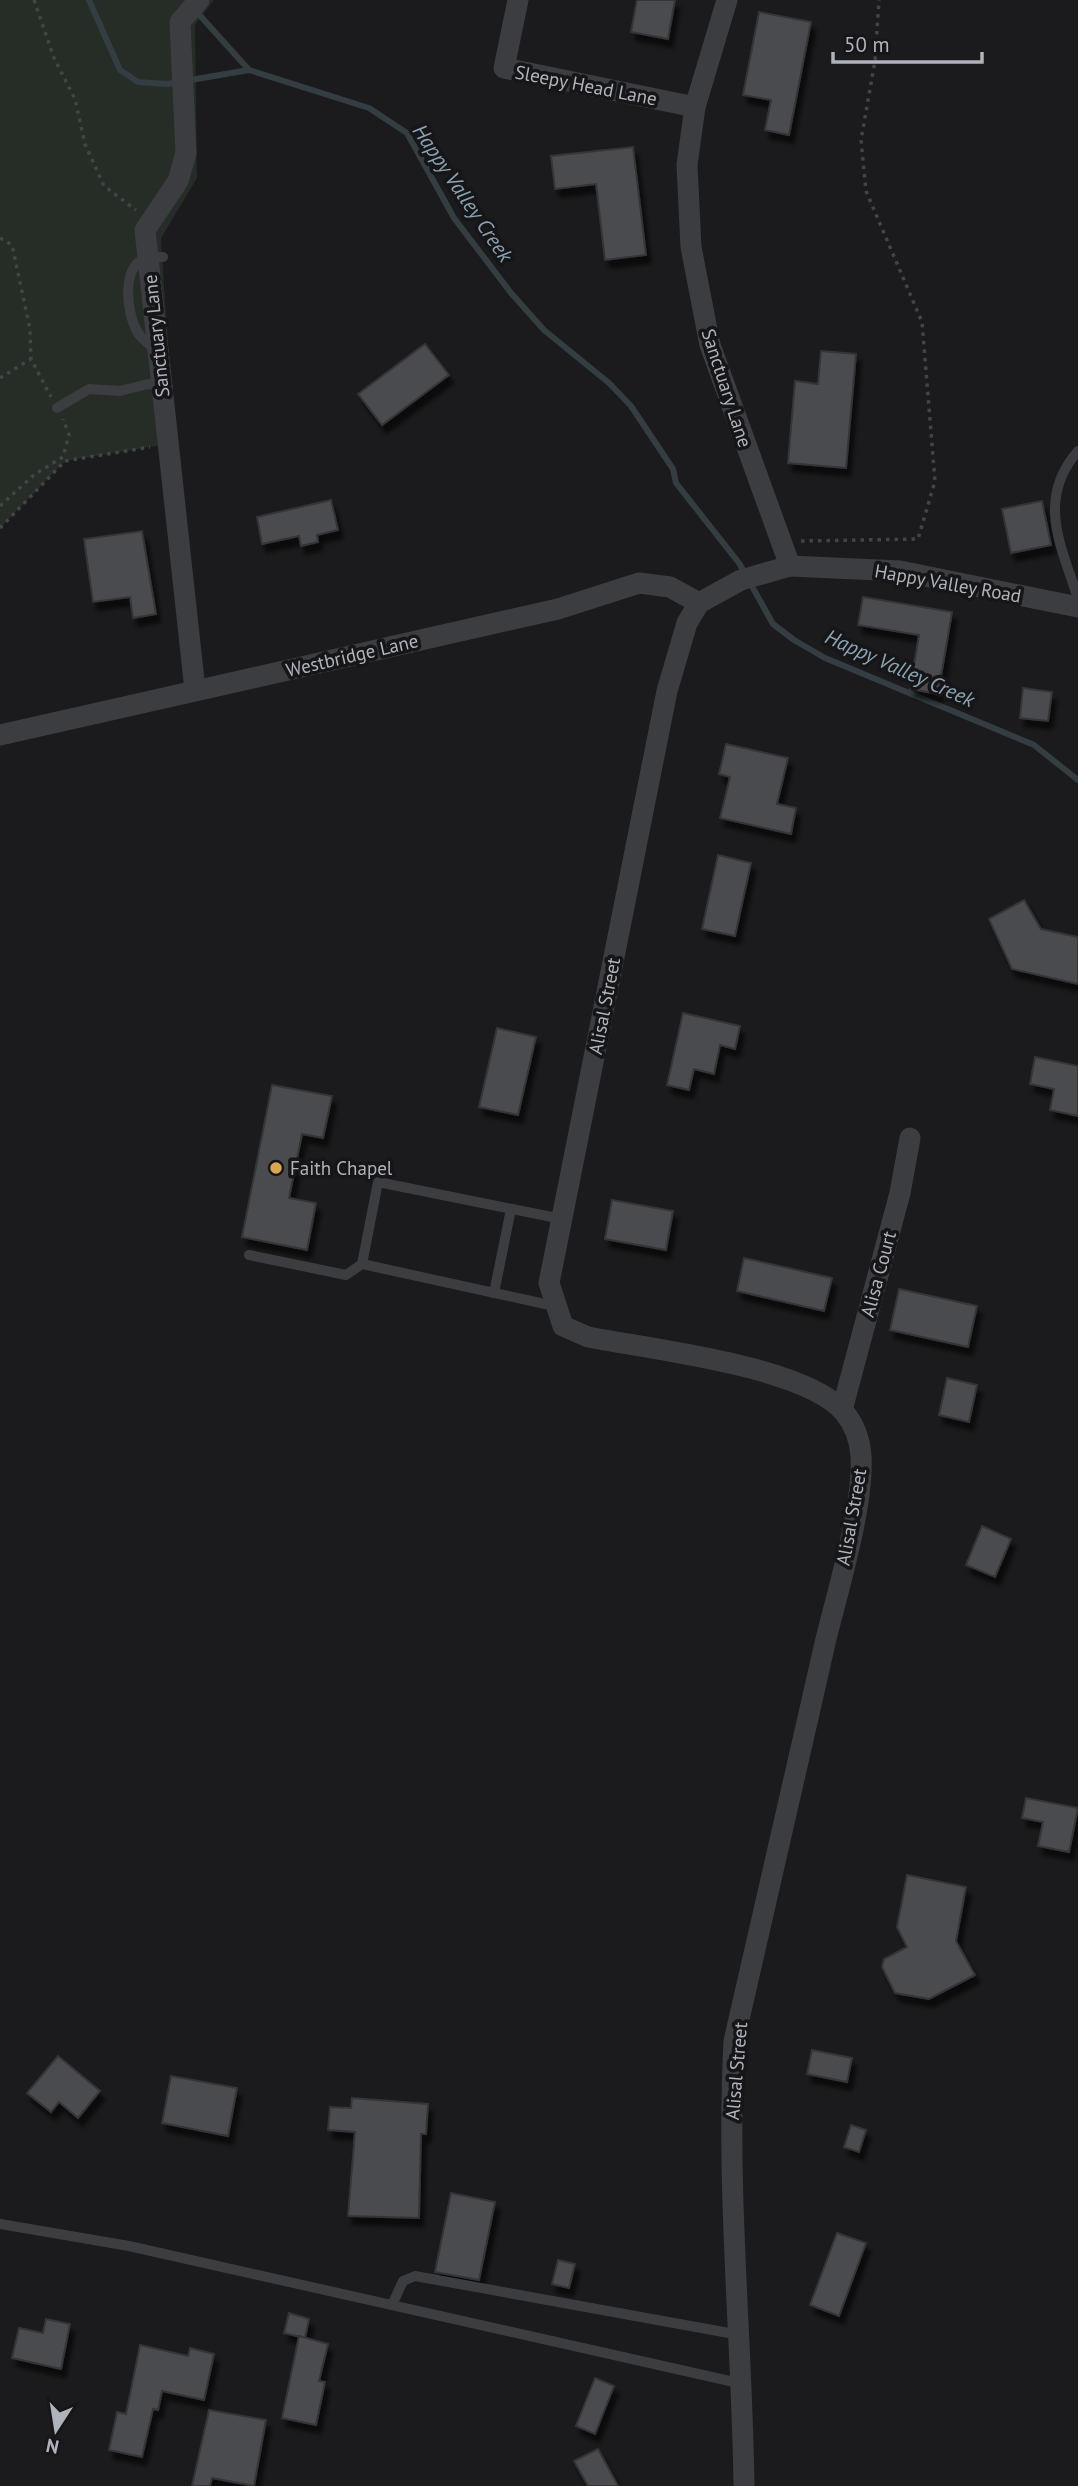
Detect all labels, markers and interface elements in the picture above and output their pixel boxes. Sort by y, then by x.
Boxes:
scale bar [833,21,982,65]
text: 50 m [844,31,890,58]
street label: Sleepy Head Lane [513,59,659,111]
water label: Happy Valley Creek [407,119,520,269]
street label: Sanctuary Lane [138,273,174,399]
street label: Sanctuary Lane [697,326,757,450]
street label: Happy Valley Road [873,558,1023,608]
water label: Happy Valley Creek [821,623,980,714]
street label: Westbridge Lane [284,628,420,682]
street label: Alisal Street [583,955,625,1057]
place label: Faith Chapel [290,1156,393,1180]
marker: Faith Chapel [268,1160,284,1176]
street label: Alisa Court [855,1228,901,1320]
street label: Alisal Street [831,1466,871,1568]
street label: Alisal Street [720,2020,752,2121]
north arrow [21,2395,91,2465]
text: N [44,2434,61,2460]

